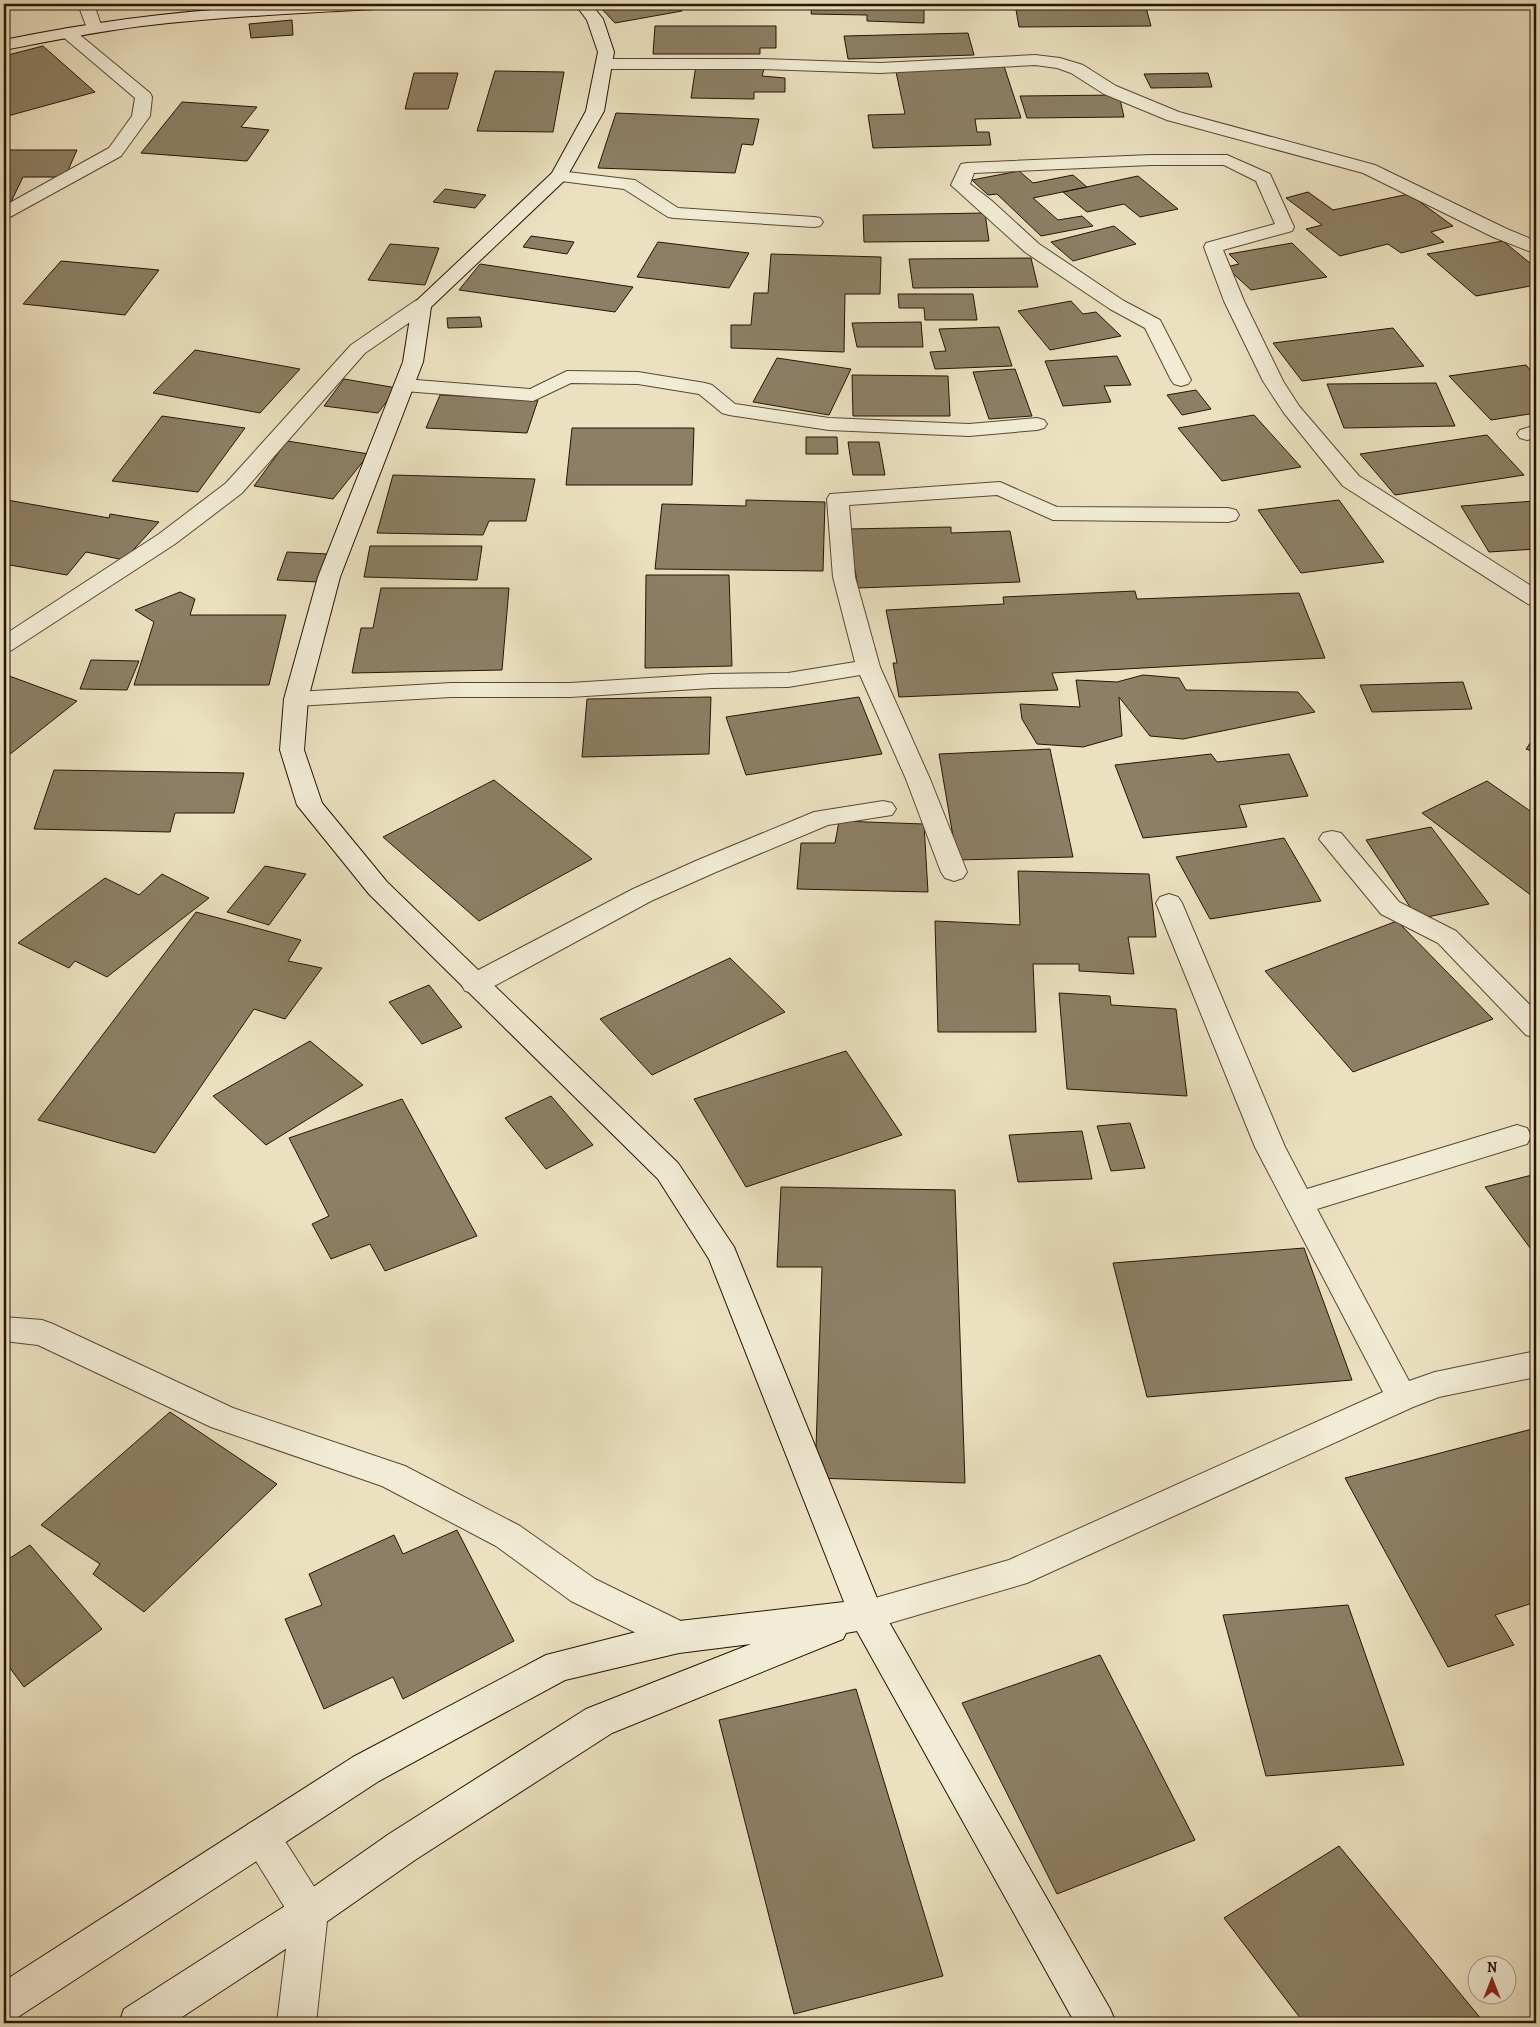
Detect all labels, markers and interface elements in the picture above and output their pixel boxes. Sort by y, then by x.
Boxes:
north arrow [1468,1954,1518,2004]
text: N [1487,1958,1497,1977]

